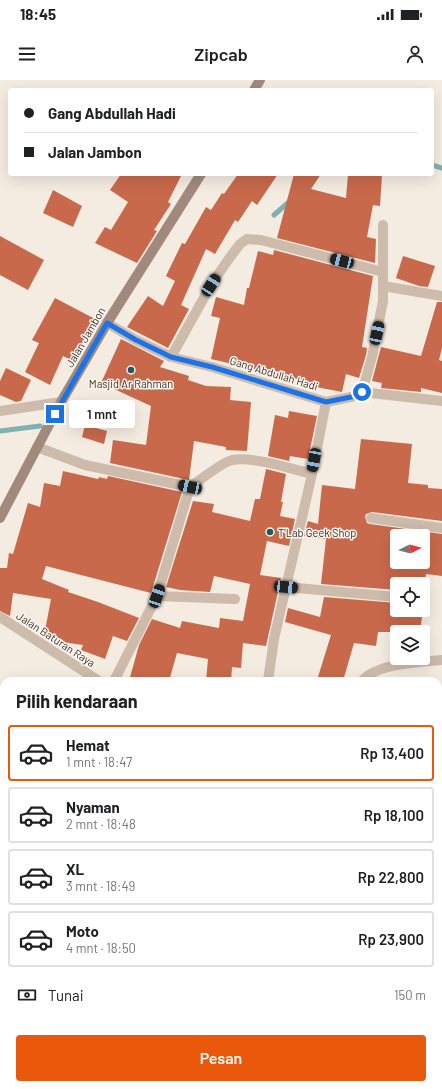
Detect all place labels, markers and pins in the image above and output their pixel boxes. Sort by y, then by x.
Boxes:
marker: Masjid Ar Rahman [126,365,136,375]
place label: Masjid Ar Rahman [89,377,173,390]
place label: T'Lab Geek Shop [278,526,356,539]
marker: T'Lab Geek Shop [265,527,275,537]

